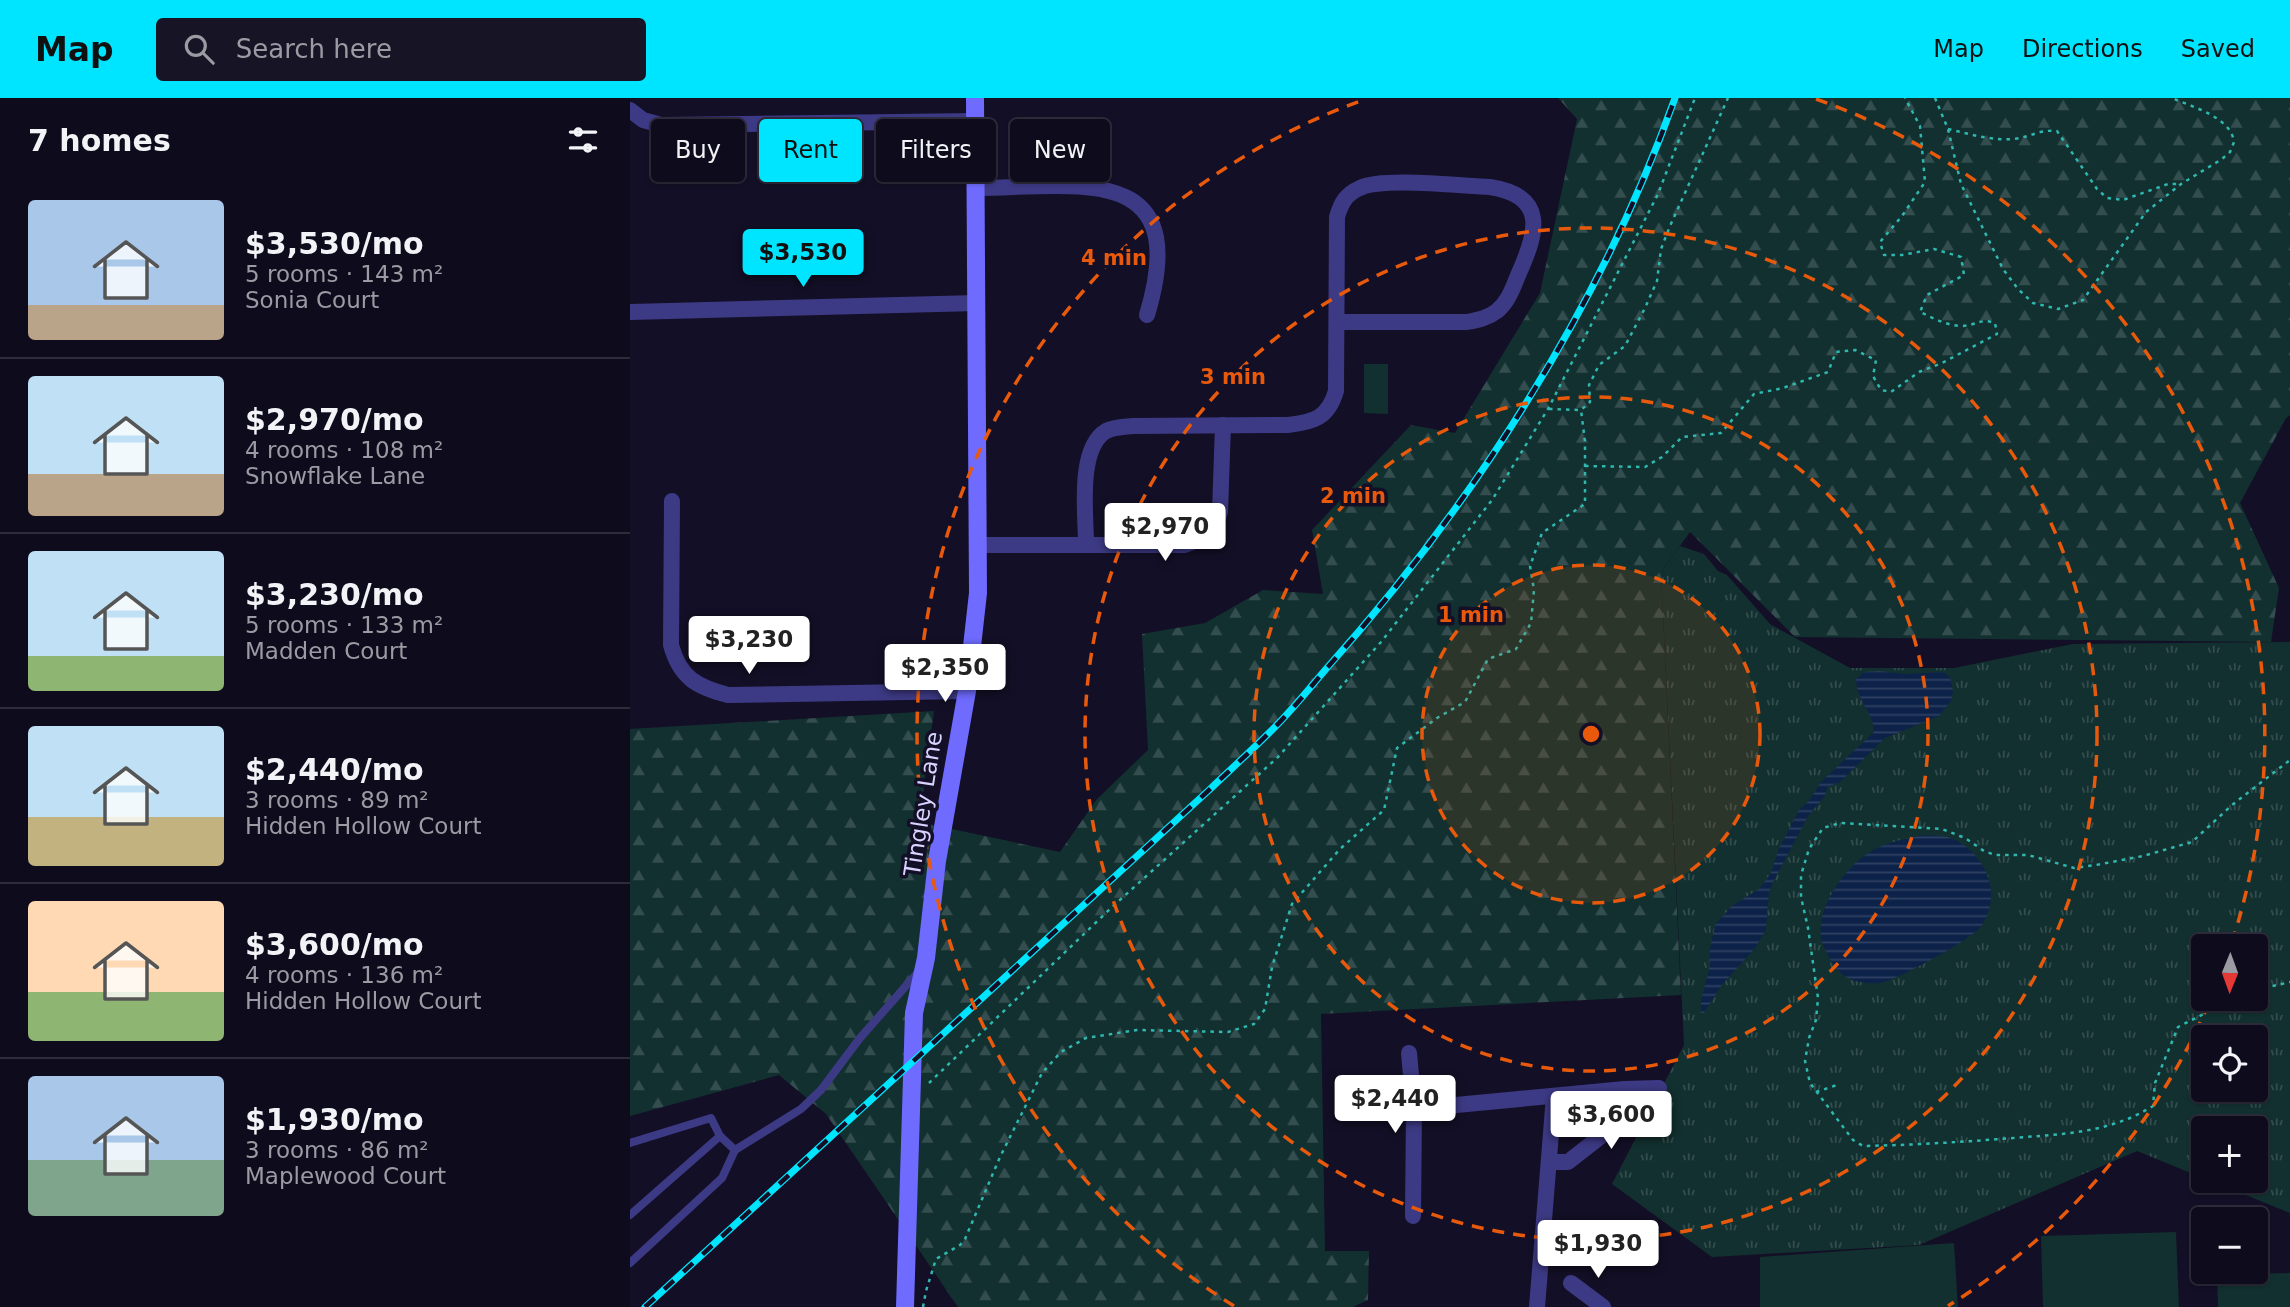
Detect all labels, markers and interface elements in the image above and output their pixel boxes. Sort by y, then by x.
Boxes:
search box [156,18,646,81]
text: Map [35,30,114,69]
icon: search [180,30,218,68]
text: Search here [236,34,392,64]
text: Map [1933,35,1984,63]
text: Directions [2022,35,2143,63]
text: Saved [2181,35,2255,63]
chip: Buy [651,119,745,182]
chip: Rent [759,119,862,182]
chip: Filters [876,119,996,182]
chip: New [1010,119,1110,182]
icon: filters [564,121,602,159]
text: 7 homes [28,123,171,158]
text: $3,530/mo [245,226,424,261]
icon: home [84,228,168,312]
pin: $3,530 [746,230,860,289]
text: $3,530 [759,239,847,265]
text: 4 min [1081,246,1147,270]
text: 5 rooms · 143 m² [245,261,443,287]
text: Sonia Court [245,287,379,313]
text: 3 min [1200,365,1266,389]
text: $2,970/mo [245,402,424,437]
icon: home [84,404,168,488]
text: 4 rooms · 108 m² [245,437,443,463]
text: Snowflake Lane [245,463,425,489]
text: 2 min [1320,484,1386,508]
pin: $2,970 [1108,504,1222,563]
text: $2,970 [1121,513,1209,539]
text: $3,230/mo [245,577,424,612]
icon: home [84,579,168,663]
text: 1 min [1438,603,1504,627]
text: 5 rooms · 133 m² [245,612,443,638]
pin: $3,230 [692,616,806,676]
text: $3,230 [705,626,793,652]
text: Madden Court [245,638,407,664]
pin: $2,350 [888,644,1002,704]
text: $2,350 [901,654,989,680]
centre of rings [1579,722,1603,746]
street label: Tingley Lane [899,730,947,879]
text: $2,440/mo [245,752,424,787]
icon: home [84,754,168,838]
text: 3 rooms · 89 m² [245,787,429,813]
text: Hidden Hollow Court [245,813,481,839]
text: $3,600/mo [245,927,424,962]
icon: home [84,929,168,1013]
north arrow [2191,934,2268,1012]
map controls [2191,934,2268,1284]
text: 4 rooms · 136 m² [245,962,443,988]
text: Hidden Hollow Court [245,988,481,1014]
button: locate [2191,1025,2268,1102]
pin: $2,440 [1338,1076,1452,1135]
text: $2,440 [1351,1085,1439,1111]
pin: $3,600 [1554,1091,1668,1151]
text: $3,600 [1567,1101,1655,1127]
text: $1,930/mo [245,1102,424,1137]
icon: home [84,1104,168,1188]
button: + [2191,1116,2268,1193]
text: 3 rooms · 86 m² [245,1137,429,1163]
text: Maplewood Court [245,1163,446,1189]
button: − [2191,1207,2268,1284]
pin: $1,930 [1541,1220,1655,1280]
text: $1,930 [1554,1230,1642,1256]

